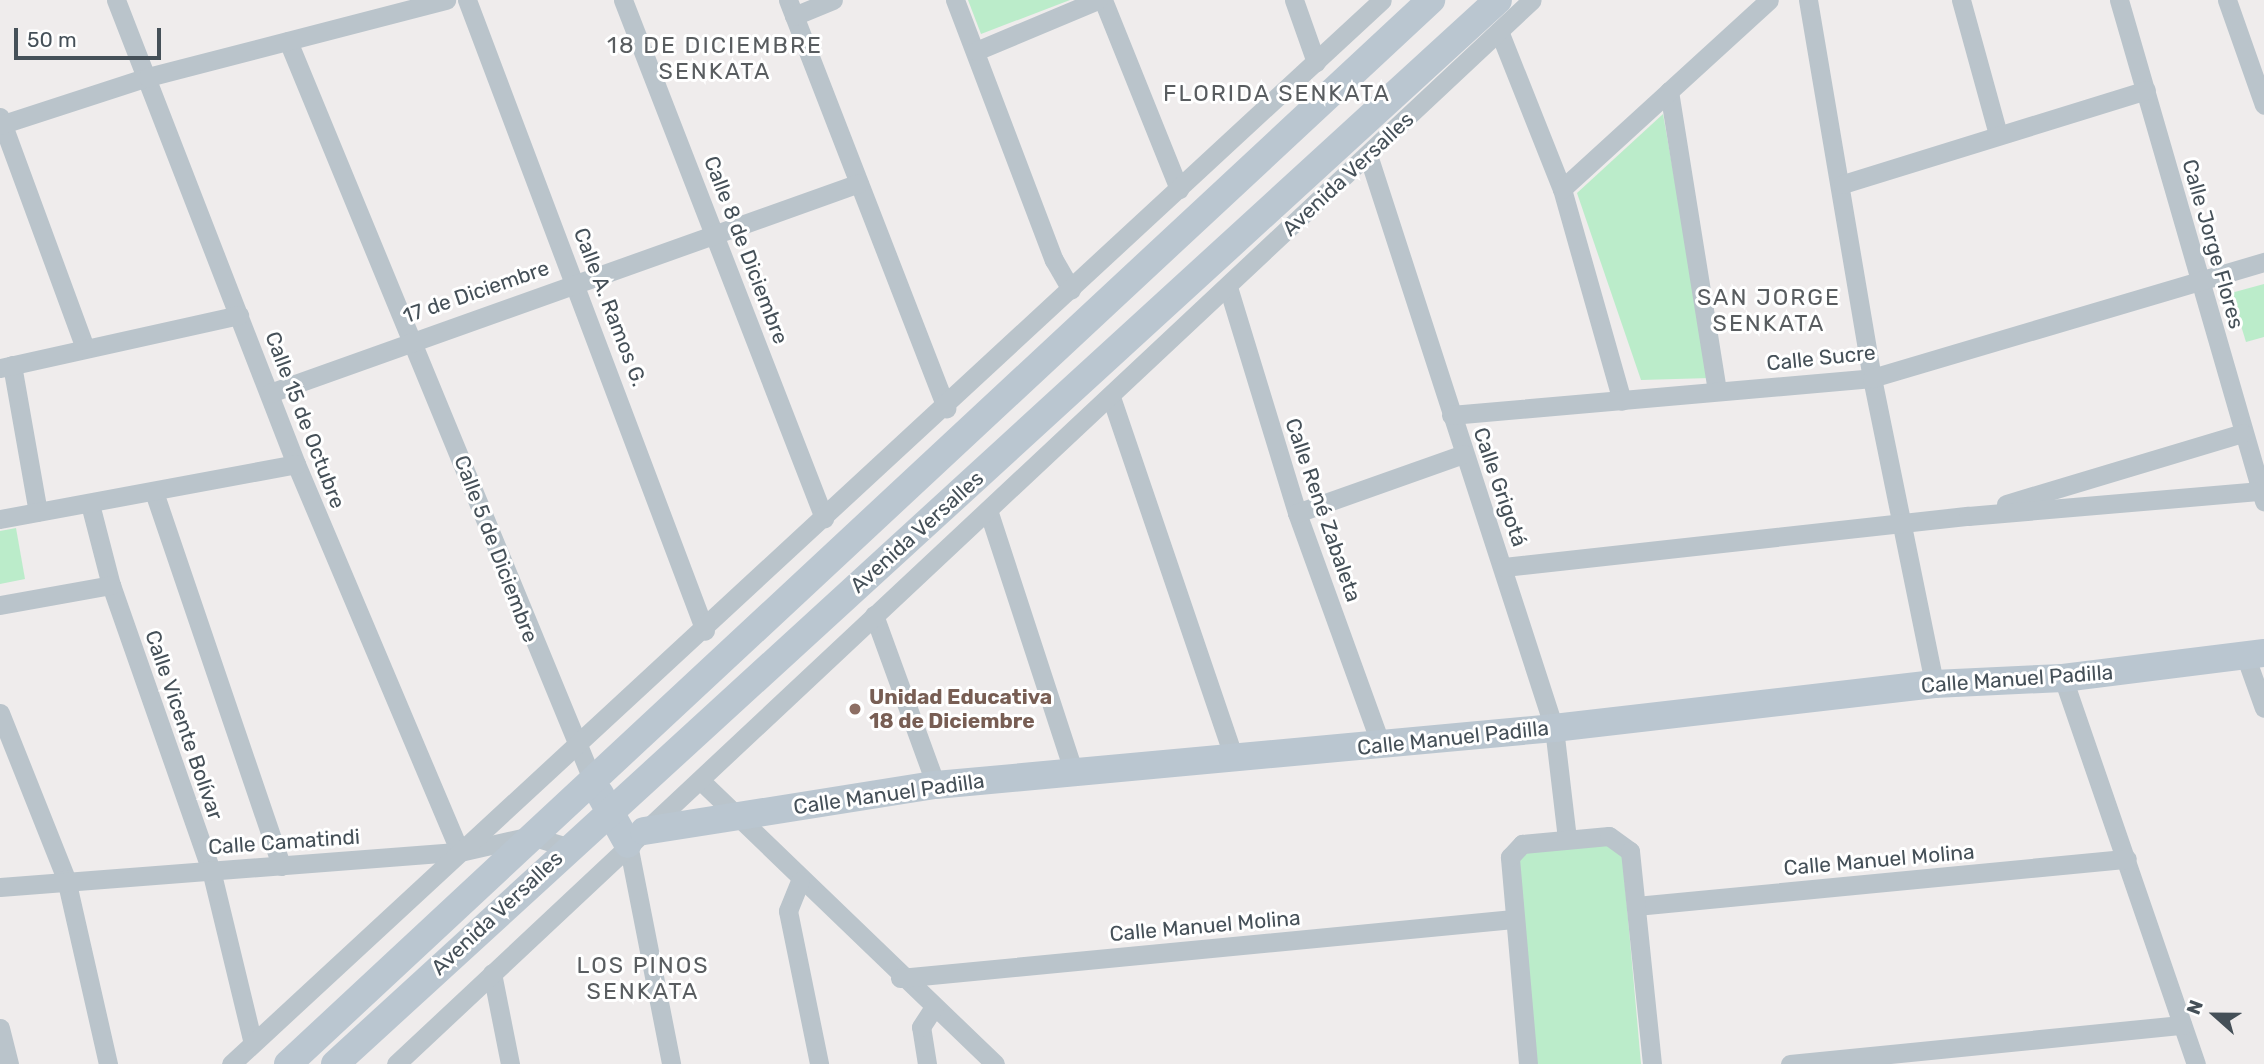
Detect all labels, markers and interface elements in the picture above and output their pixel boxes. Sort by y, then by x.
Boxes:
scale bar [18,14,164,58]
text: 50 m [27,27,77,52]
district label: 18 DE DICIEMBRE SENKATA [609,31,821,85]
district label: FLORIDA SENKATA [1165,79,1389,107]
street label: Avenida Versalles [1277,107,1419,241]
street label: Calle 8 de Diciembre [699,152,793,348]
street label: Calle Jorge Flores [2177,156,2249,332]
street label: Calle A. Ramos G. [568,224,652,390]
street label: 17 de Diciembre [400,255,552,329]
district label: SAN JORGE SENKATA [1698,283,1840,337]
street label: Calle 15 de Octubre [260,328,350,512]
street label: Calle Sucre [1765,340,1877,376]
street label: Calle René Zabaleta [1280,415,1366,605]
street label: Calle Grigotá [1468,424,1532,550]
street label: Calle 5 de Diciembre [449,452,543,646]
street label: Avenida Versalles [845,465,989,599]
street label: Calle Vicente Bolívar [140,627,228,823]
street label: Calle Manuel Padilla [1920,660,2114,698]
place label: Unidad Educativa 18 de Diciembre [869,684,1052,734]
marker: Unidad Educativa 18 de Diciembre [847,701,863,717]
street label: Calle Manuel Padilla [1356,715,1550,761]
street label: Calle Manuel Padilla [792,768,986,820]
street label: Calle Camatindi [207,824,361,860]
street label: Calle Manuel Molina [1782,839,1976,881]
street label: Avenida Versalles [426,846,568,980]
street label: Calle Manuel Molina [1108,905,1302,947]
district label: LOS PINOS SENKATA [578,951,708,1005]
north arrow [2180,980,2250,1050]
text: N [2182,997,2208,1018]

